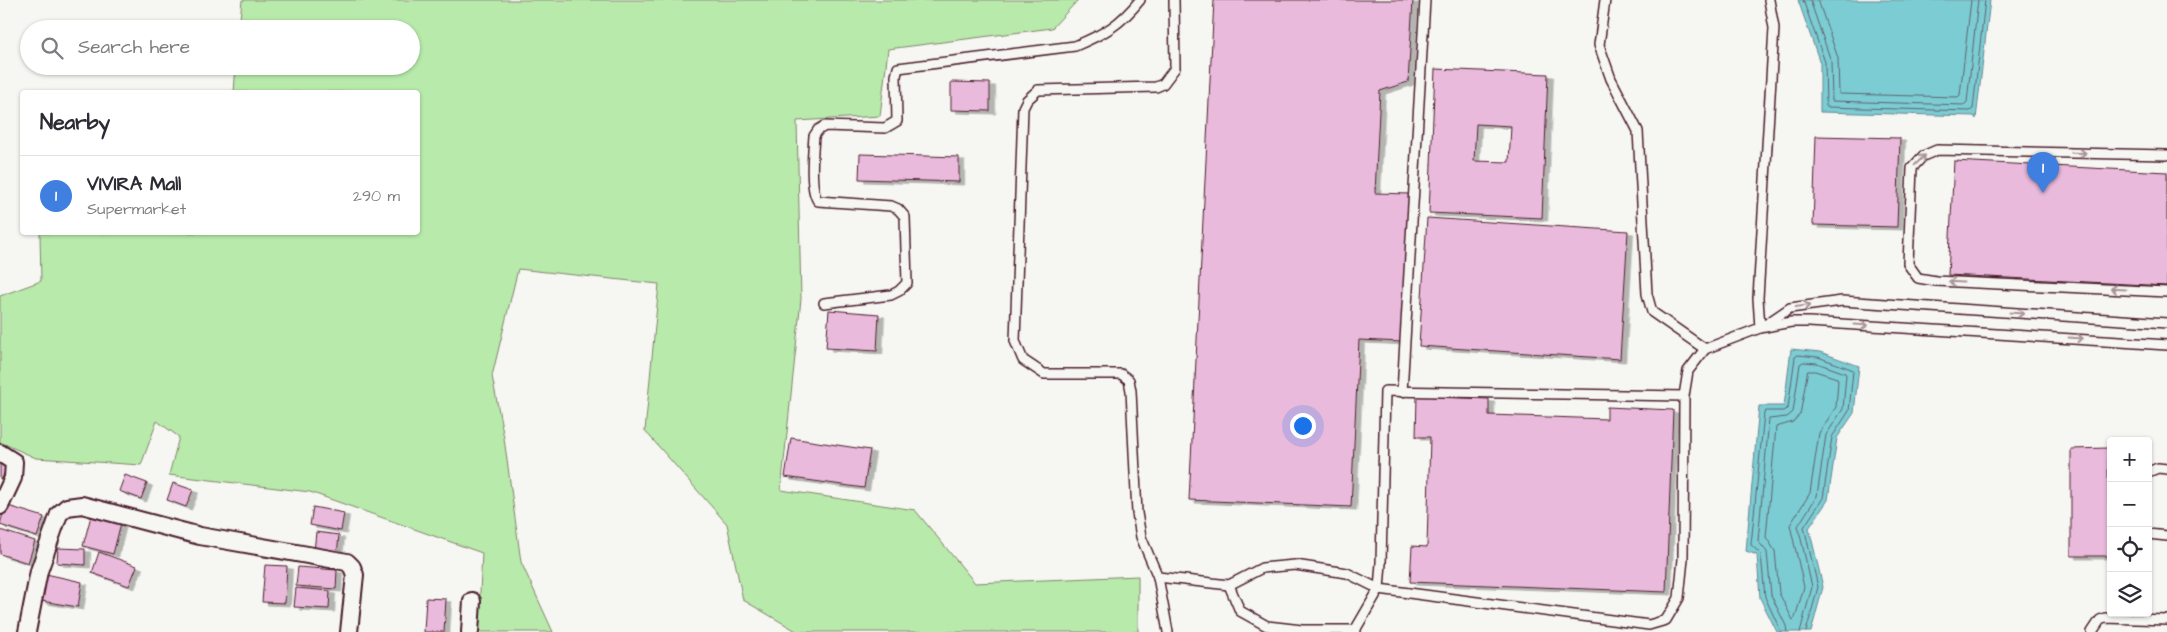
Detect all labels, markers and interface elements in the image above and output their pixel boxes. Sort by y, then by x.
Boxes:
search box [20,20,420,75]
icon: search [38,34,66,62]
text: Search here [78,34,190,61]
text: Nearby [40,108,110,137]
one-way arrow [2070,148,2087,158]
pin: 1 [2027,152,2059,193]
one-way arrow [1914,154,1926,166]
text: VIVIRA Mall [87,171,181,198]
text: 1 [55,185,57,207]
text: 290 m [353,185,400,207]
text: Supermarket [87,198,186,220]
one-way arrow [1948,278,1964,287]
one-way arrow [2111,285,2127,294]
one-way arrow [1794,301,1810,311]
one-way arrow [2009,308,2025,317]
one-way arrow [1853,321,1869,330]
one-way arrow [2067,334,2083,343]
your location [1290,413,1316,439]
map controls [2107,437,2152,617]
button: + [2107,437,2152,482]
button: − [2107,482,2152,527]
button: locate [2107,527,2152,572]
button: layers [2107,572,2152,617]

